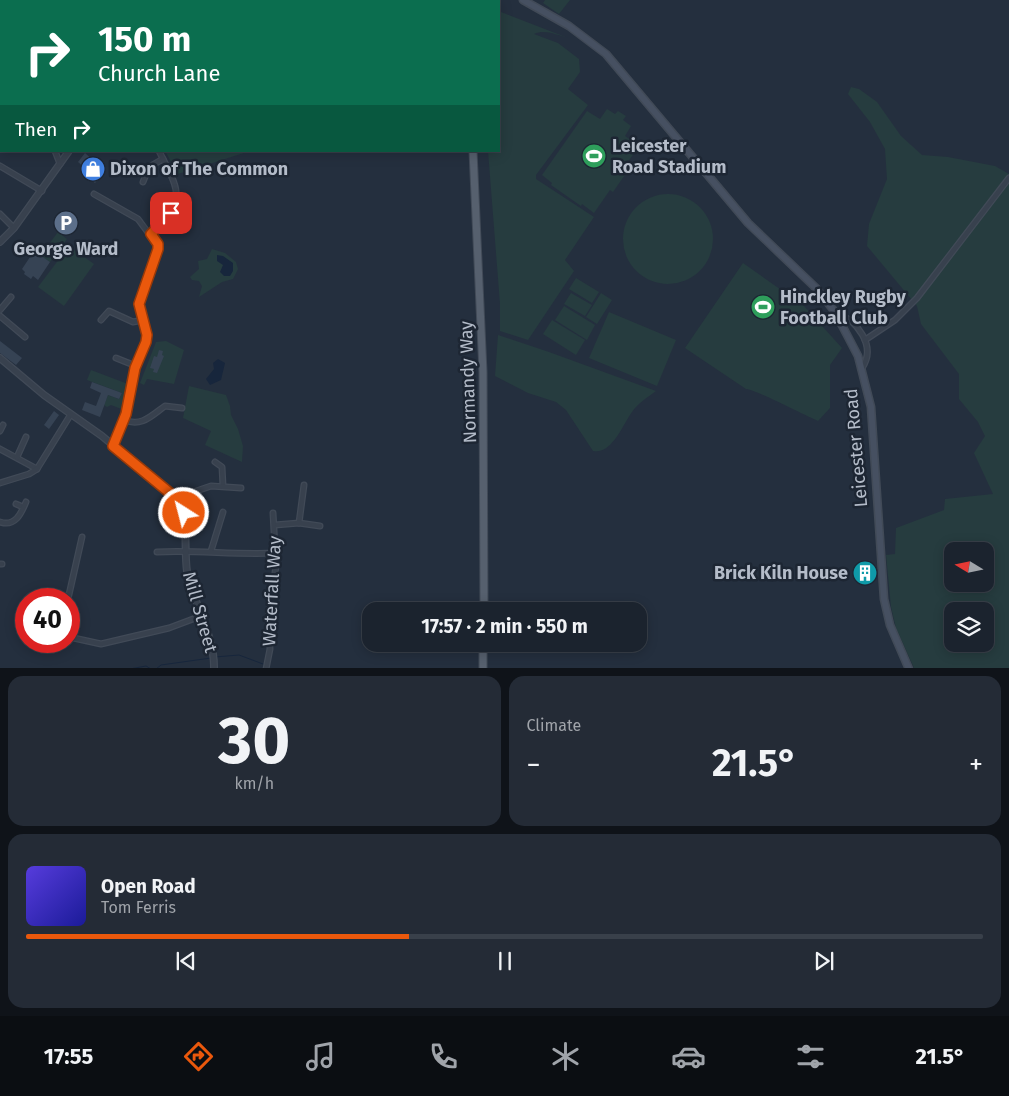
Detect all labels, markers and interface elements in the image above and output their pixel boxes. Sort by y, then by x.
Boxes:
text: 150 m [98,18,191,60]
icon: right [15,20,80,85]
text: Church Lane [98,60,220,87]
icon: right [67,115,95,143]
text: Then [15,118,57,141]
place label: Leicester Road Stadium [612,135,726,178]
sports icon: Leicester Road Stadium [581,143,607,169]
shop icon: Dixon of The Common [80,156,106,182]
place label: Dixon of The Common [110,158,288,180]
pin [150,192,192,234]
icon: arrive [157,199,185,227]
parking icon: George Ward [53,210,79,236]
place label: George Ward [14,238,118,260]
place label: Hinckley Rugby Football Club [780,286,907,329]
sports icon: Hinckley Rugby Football Club [750,294,776,320]
street label: Normandy Way [455,320,481,444]
street label: Leicester Road [840,388,872,508]
position arrow [157,486,209,538]
street label: Waterfall Way [258,535,286,647]
north arrow [944,542,994,592]
map controls [944,542,994,652]
building icon: Brick Kiln House [852,560,878,586]
place label: Brick Kiln House [714,562,848,584]
street label: Mill Street [178,569,222,656]
speed limit sign: 40 [15,588,80,653]
button: layers [944,602,994,652]
text: 17:57 · 2 min · 550 m [421,615,588,638]
text: 30 [218,702,290,780]
text: Climate [527,716,581,735]
text: 21.5° [712,740,798,786]
text: − [527,748,541,781]
text: + [969,748,983,781]
text: km/h [234,774,274,793]
text: Open Road [101,875,196,898]
text: Tom Ferris [101,898,176,917]
icon: previous [172,947,200,975]
icon: pause [491,947,519,975]
icon: next [810,947,838,975]
icon: directions [181,1039,216,1074]
icon: music [303,1039,338,1074]
icon: phone [426,1039,461,1074]
icon: climate [548,1039,583,1074]
icon: car [671,1039,706,1074]
icon: filters [793,1039,828,1074]
text: 17:55 [44,1043,93,1070]
text: 21.5° [916,1043,965,1070]

